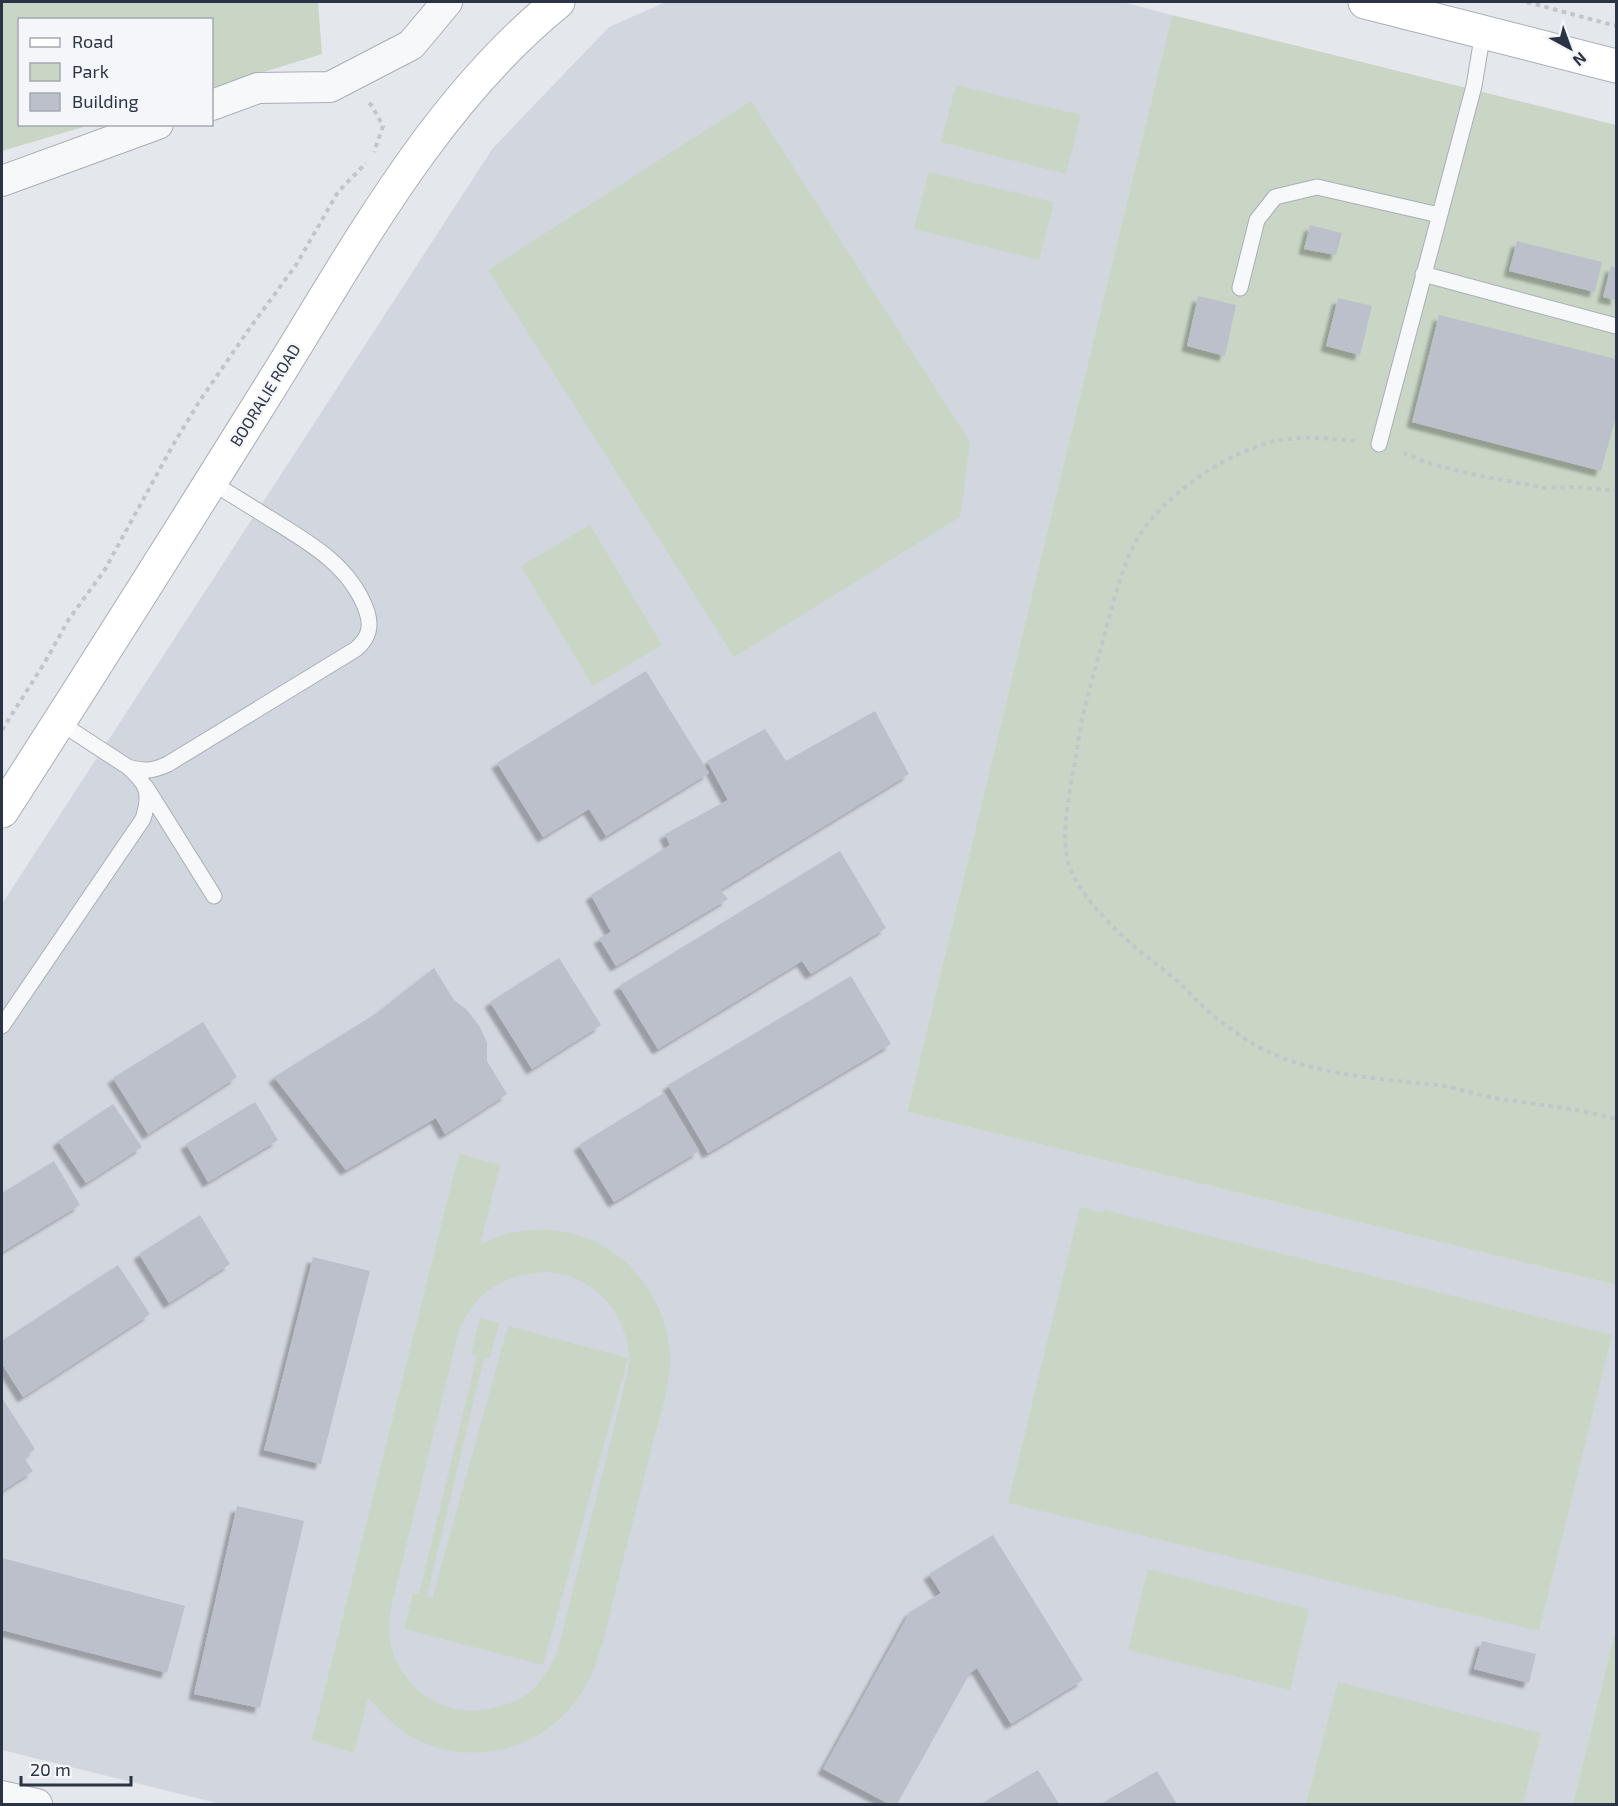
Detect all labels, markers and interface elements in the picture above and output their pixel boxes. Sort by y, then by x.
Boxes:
legend [18,18,213,126]
north arrow [1540,18,1600,78]
text: Road [72,30,113,52]
text: N [1570,49,1591,71]
text: Park [72,60,109,82]
text: Building [72,90,139,112]
street label: BOORALIE ROAD [225,340,304,449]
scale bar [21,1749,130,1787]
text: 20 m [30,1758,71,1780]

